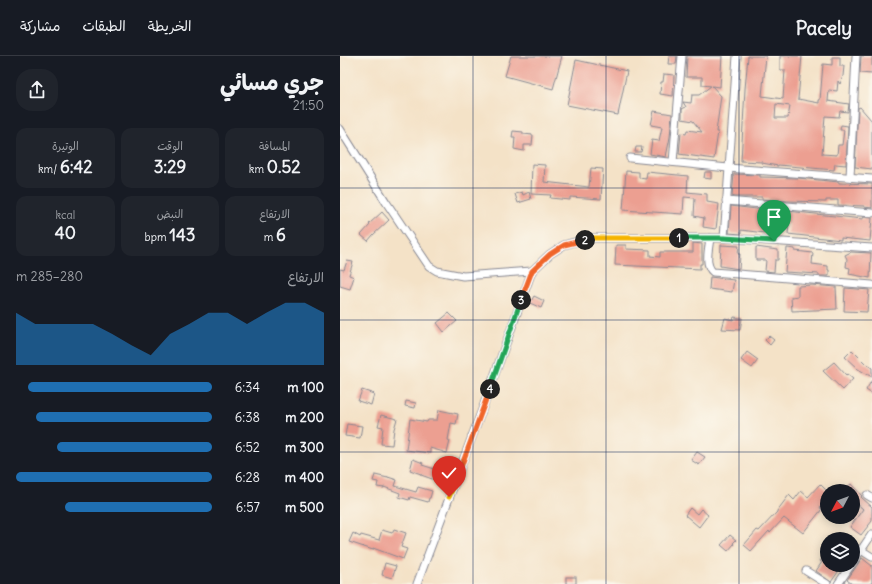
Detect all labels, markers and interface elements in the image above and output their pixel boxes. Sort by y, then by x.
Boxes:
text: Pacely [796,16,852,40]
text: مشاركة [20,17,60,35]
text: الطبقات [82,17,126,35]
text: الخريطة [148,17,191,35]
text: جري مسائي [220,68,324,96]
button: share [16,69,58,111]
text: 21:50 [293,97,324,114]
text: الوتيرة [52,139,79,153]
text: الوقت [157,139,183,153]
text: المسافة [259,139,290,153]
text: 6:42 [60,156,93,178]
text: 3:29 [154,156,186,178]
text: 0.52 [267,156,301,178]
text: /km [38,162,60,176]
text: km [249,162,267,176]
pin [757,200,791,241]
icon: arrive [763,206,785,228]
text: النبض [157,207,183,221]
text: الارتفاع [259,207,290,221]
text: kcal [55,208,75,222]
text: 40 [55,222,76,244]
text: 143 [169,224,195,246]
text: 6 [276,224,286,246]
pin: 1 [669,228,689,248]
text: bpm [145,230,169,244]
text: m [264,230,276,244]
pin: 2 [575,230,595,250]
text: 1 [677,231,681,245]
text: 2 [582,233,588,247]
text: 280–285 m [16,268,83,285]
text: الارتفاع [288,269,324,286]
pin: 3 [511,290,531,310]
text: 3 [518,293,524,307]
text: 6:34 [235,379,260,396]
text: 100 m [287,379,324,396]
pin: 4 [480,379,500,399]
text: 4 [487,382,493,396]
text: 6:38 [235,409,260,426]
text: 200 m [285,409,324,426]
text: 6:52 [235,439,260,456]
text: 300 m [285,439,324,456]
pin [432,456,466,497]
icon: check [438,462,460,484]
text: 6:28 [235,469,260,486]
text: 400 m [285,469,324,486]
north arrow [820,484,860,524]
map controls [820,484,860,572]
text: 6:57 [236,499,260,516]
text: 500 m [285,499,324,516]
button: layers [820,532,860,572]

